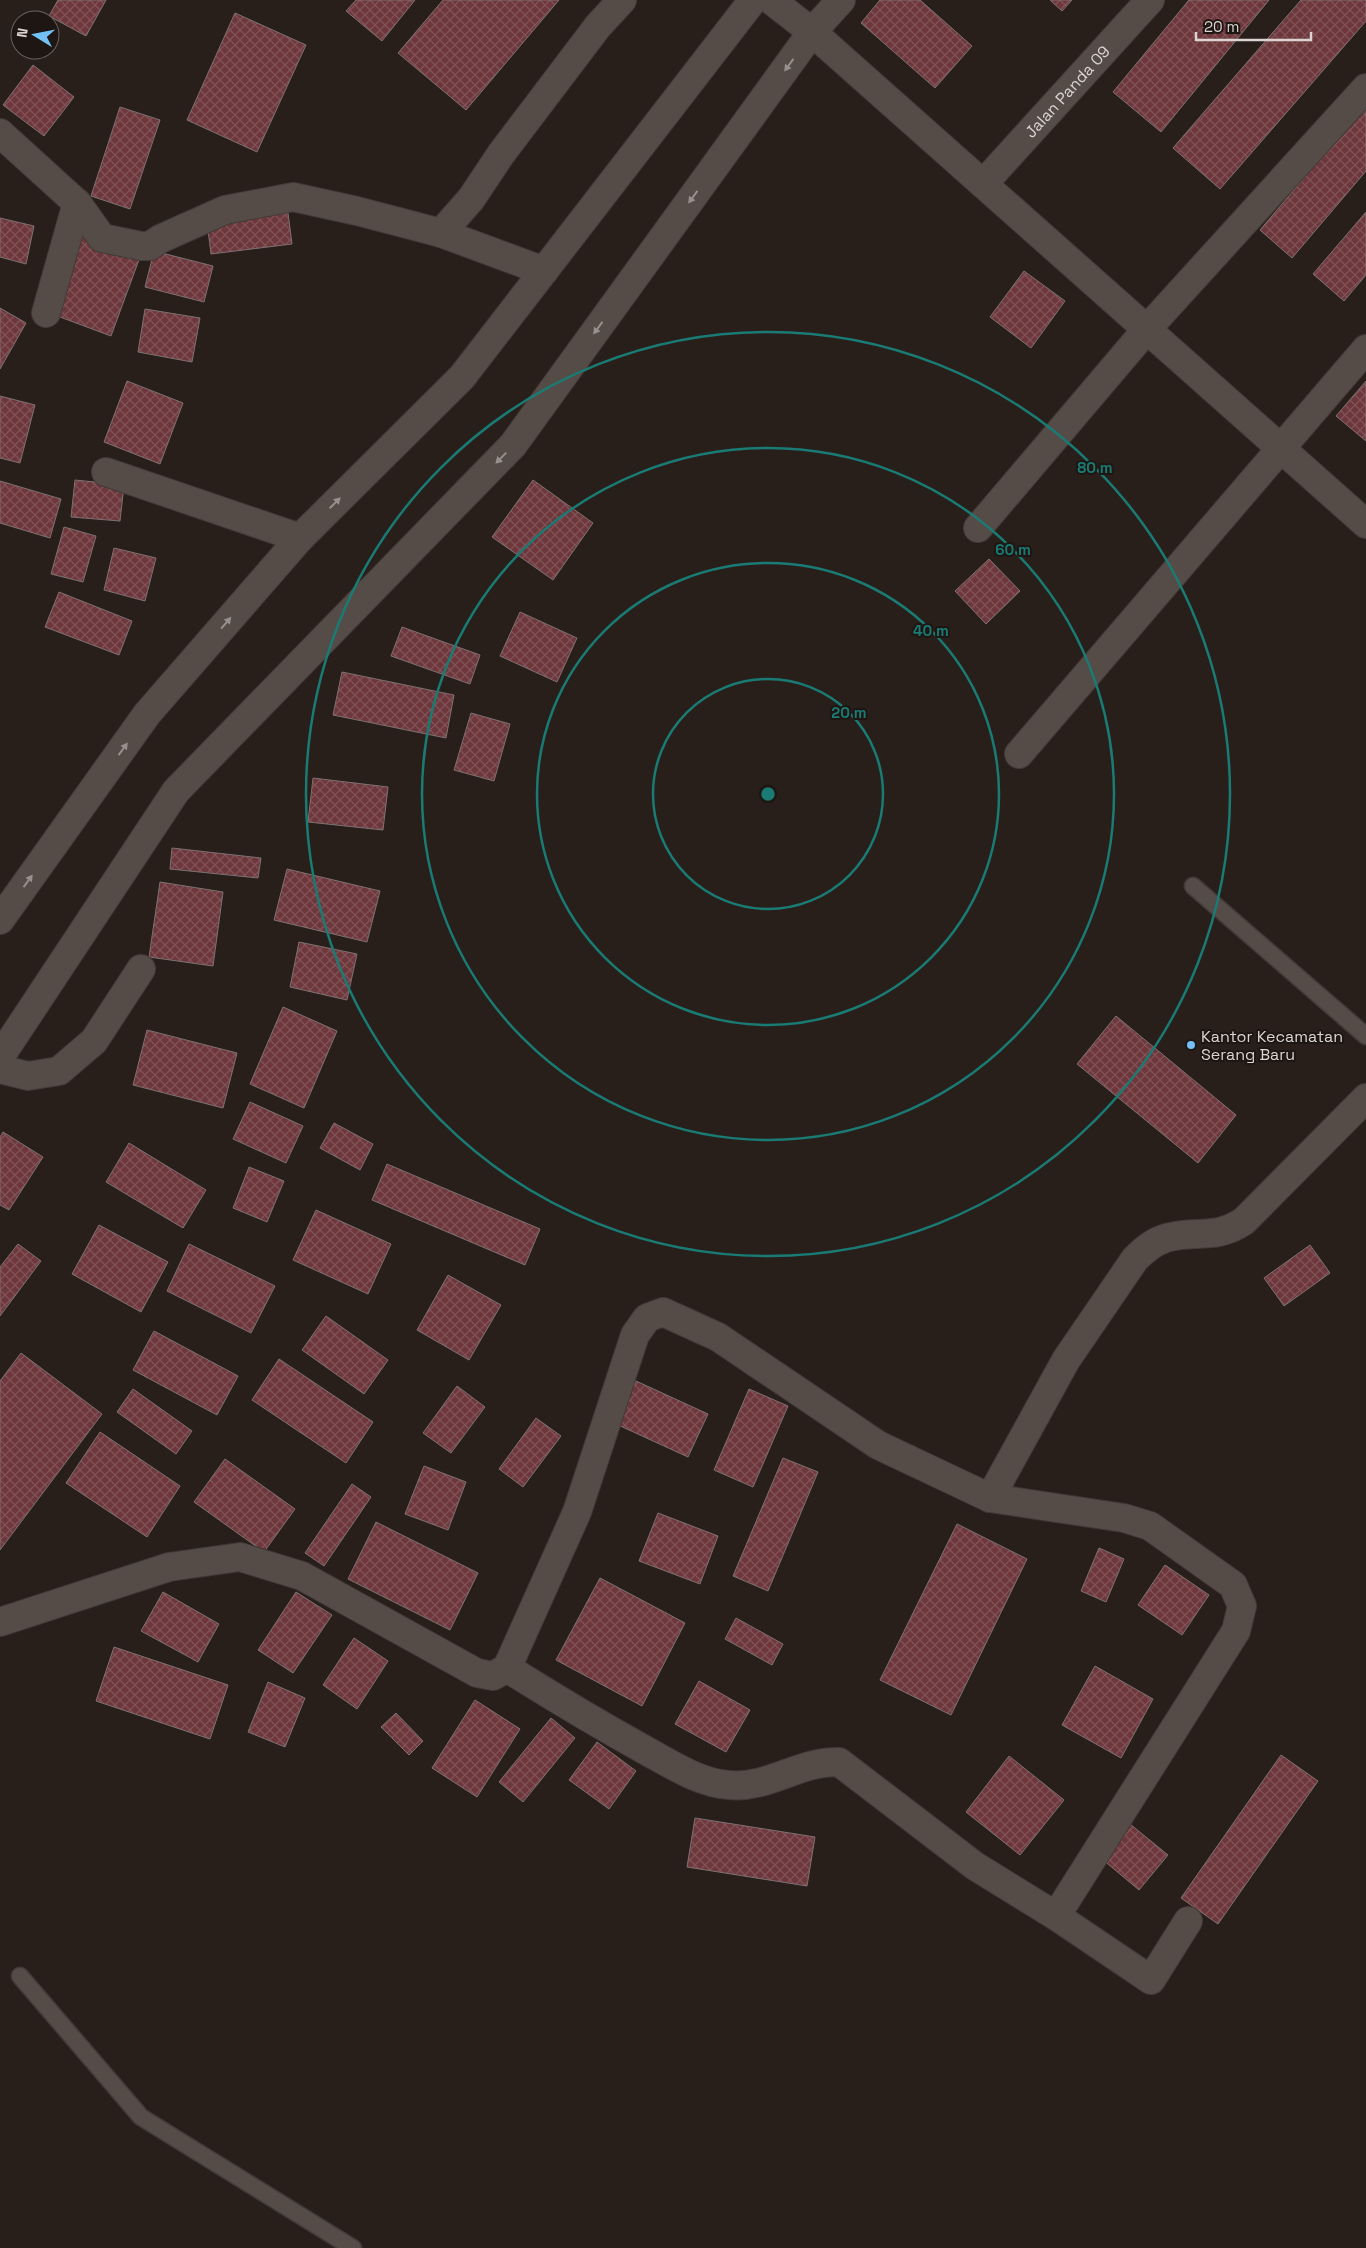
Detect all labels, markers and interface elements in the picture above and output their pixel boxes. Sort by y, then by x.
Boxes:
north arrow [10,10,60,60]
scale bar [1196,10,1311,42]
text: 20 m [1204,17,1239,36]
text: N [13,27,32,39]
street label: Jalan Panda 09 [1020,41,1114,142]
one-way arrow [784,58,794,72]
one-way arrow [688,190,699,203]
one-way arrow [593,321,603,335]
one-way arrow [495,452,507,464]
text: 80 m [1077,458,1113,477]
one-way arrow [329,497,341,509]
text: 60 m [995,540,1031,559]
one-way arrow [220,618,232,630]
text: 40 m [913,621,949,640]
text: 20 m [831,703,867,722]
one-way arrow [118,742,128,755]
centre of rings [759,785,777,803]
one-way arrow [23,874,33,888]
place label: Kantor Kecamatan Serang Baru [1201,1026,1343,1065]
marker: Kantor Kecamatan Serang Baru [1185,1039,1197,1051]

